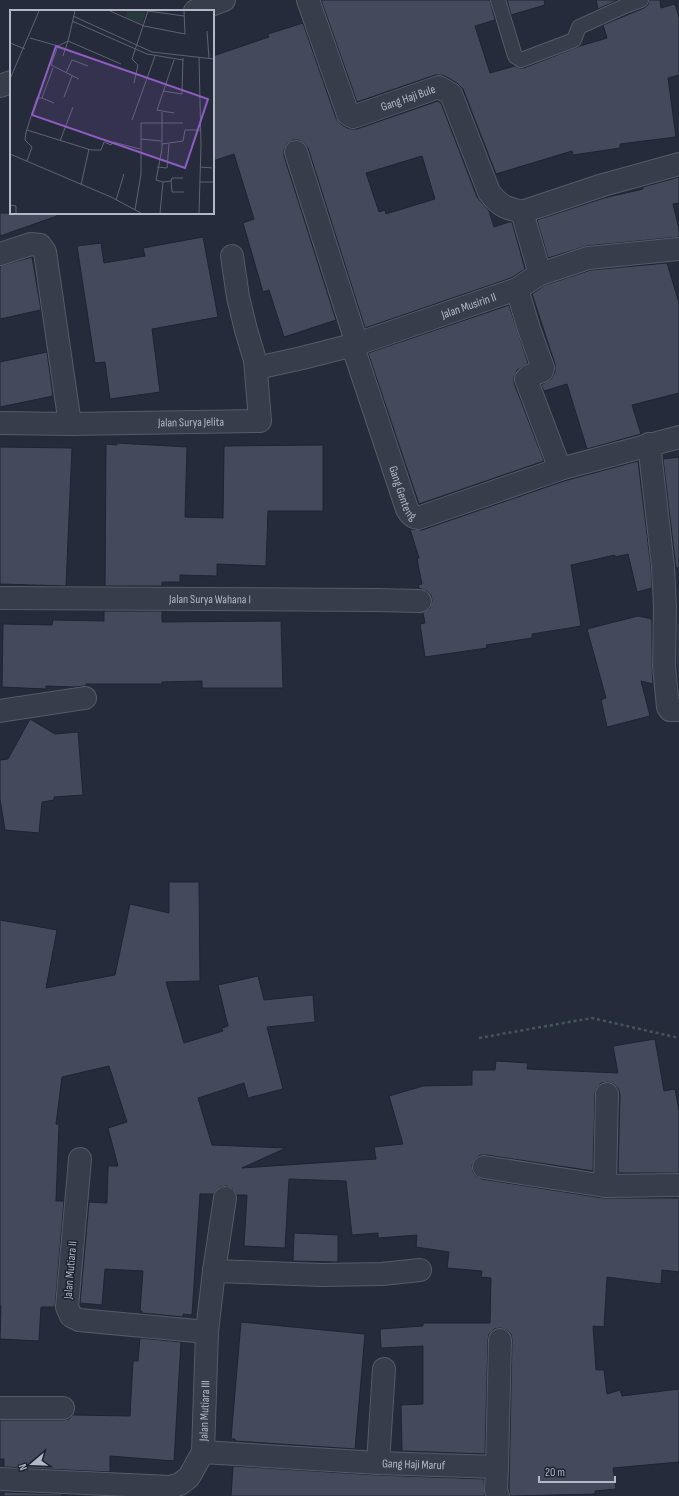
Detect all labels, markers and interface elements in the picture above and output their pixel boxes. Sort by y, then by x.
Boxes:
inset map [10,10,214,214]
street label: Gang Haji Bule [379,82,438,115]
street label: Jalan Musirin II [438,290,498,323]
street label: Jalan Surya Jelita [157,415,224,431]
street label: Gang Genteng [385,464,419,524]
street label: Jalan Surya Wahana I [168,592,251,607]
street label: Jalan Mutiara II [60,1240,81,1301]
street label: Jalan Mutiara III [196,1380,213,1442]
north arrow [12,1444,52,1484]
street label: Gang Haji Maruf [382,1456,446,1473]
scale bar [539,1458,615,1484]
text: N [16,1462,30,1472]
text: 20 m [545,1465,565,1480]

